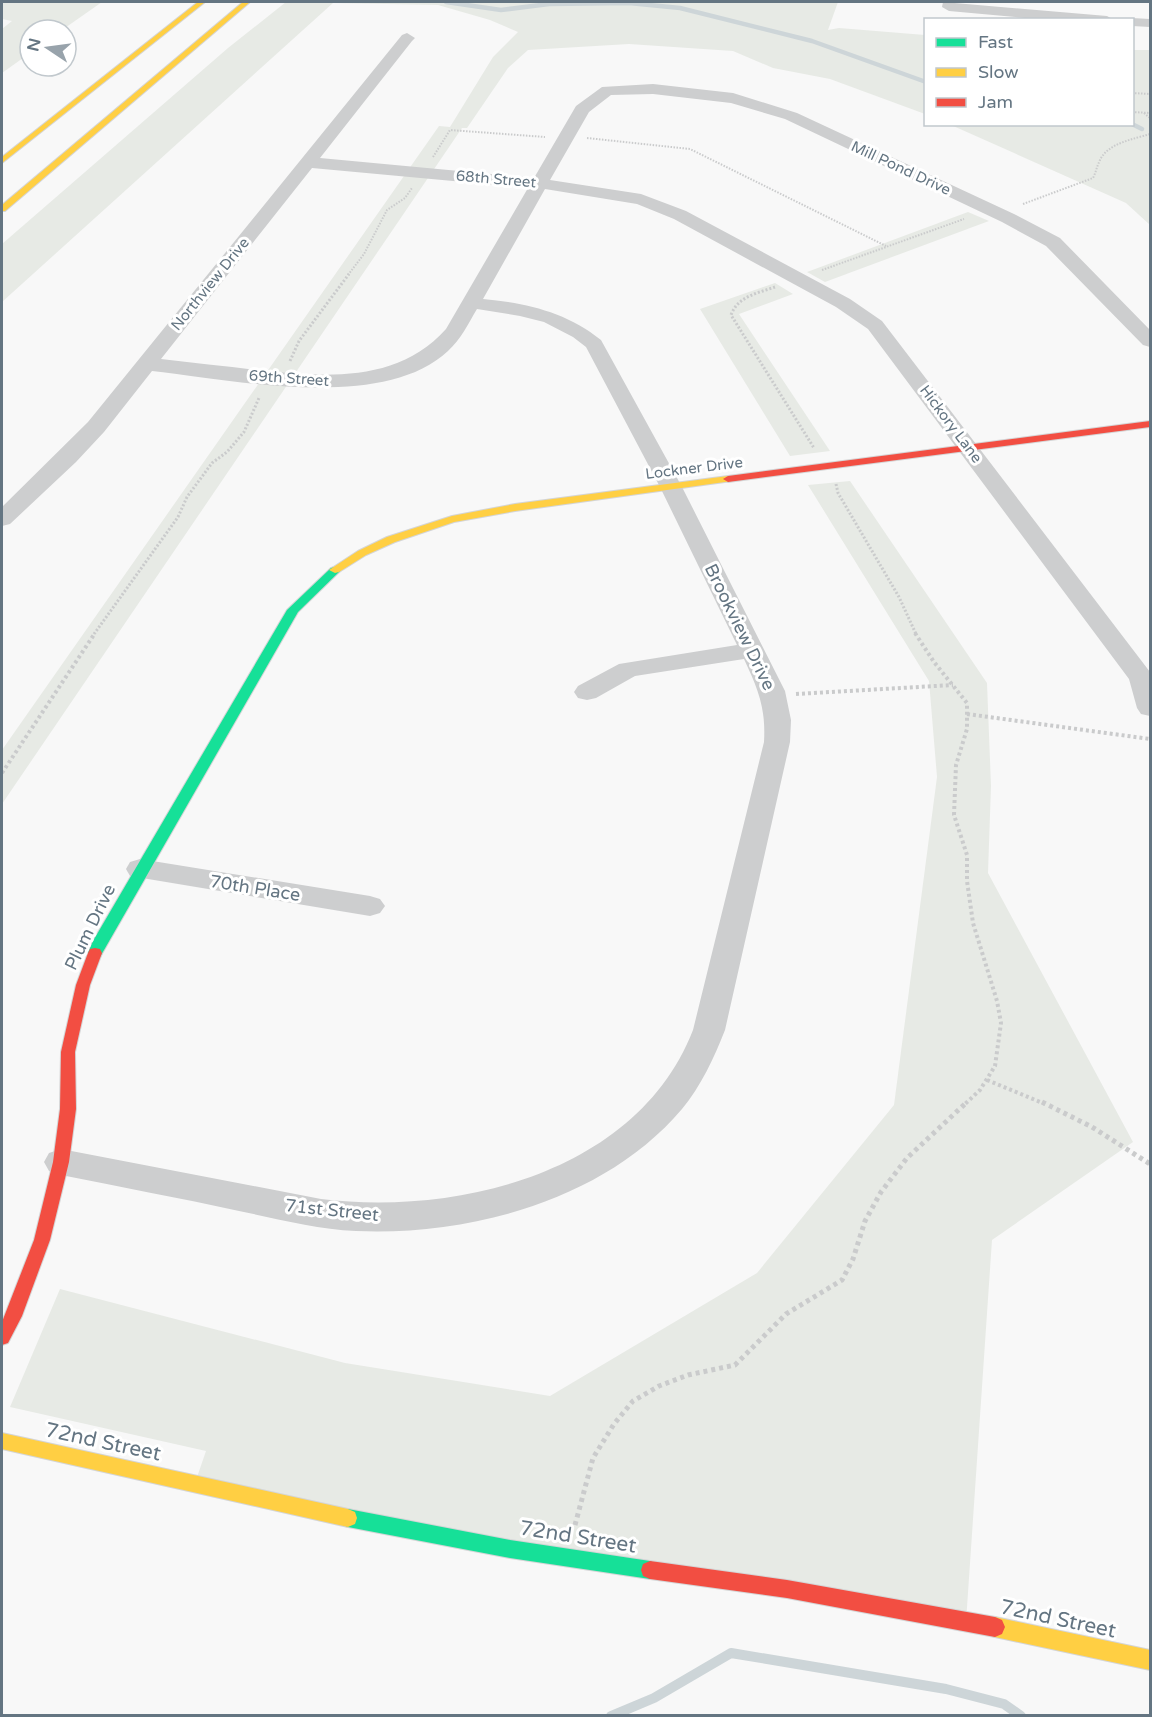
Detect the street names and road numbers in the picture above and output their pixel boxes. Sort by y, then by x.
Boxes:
street label: Mill Pond Drive [848,137,954,199]
street label: 68th Street [455,167,537,191]
street label: Northview Drive [167,234,253,334]
street label: 69th Street [248,366,330,390]
street label: Hickory Lane [916,382,986,466]
street label: Lockner Drive [644,453,744,483]
street label: Brookview Drive [700,560,780,694]
street label: 70th Place [208,870,302,906]
street label: Plum Drive [60,880,120,974]
street label: 71st Street [284,1194,380,1226]
street label: 72nd Street [43,1418,163,1466]
street label: 72nd Street [518,1515,638,1559]
street label: 72nd Street [998,1595,1118,1643]

